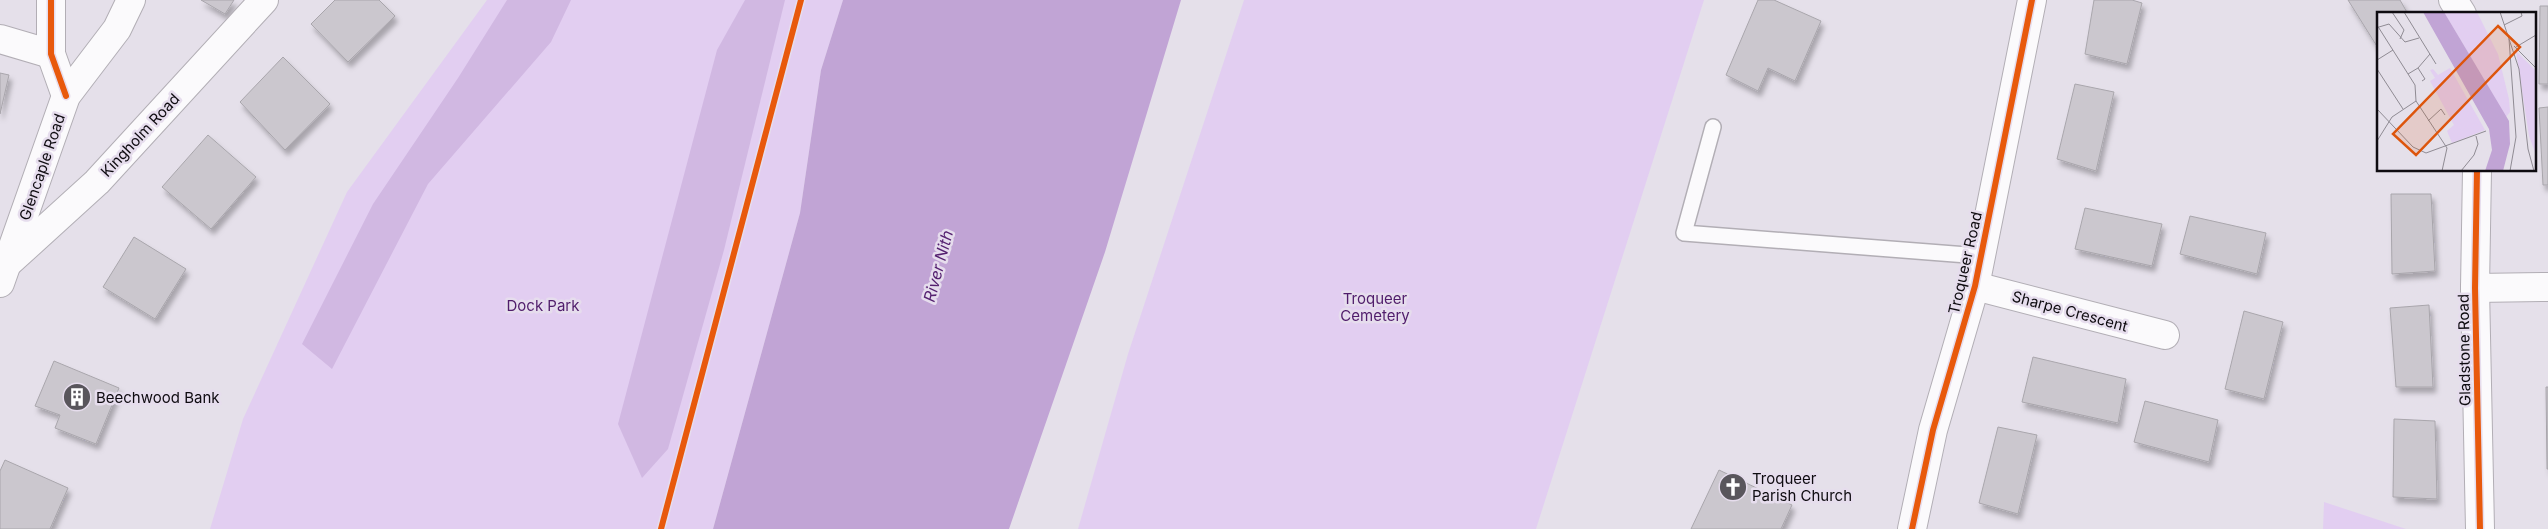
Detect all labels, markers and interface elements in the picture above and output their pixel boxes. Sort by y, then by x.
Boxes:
inset map [2377,12,2536,171]
street label: Kingholm Road [97,89,183,181]
street label: Glencaple Road [15,111,69,223]
street label: Troqueer Road [1944,210,1986,316]
water label: River Nith [919,228,957,304]
street label: Sharpe Crescent [2010,286,2130,336]
park label: Troqueer Cemetery [1340,289,1410,325]
street label: Gladstone Road [2454,294,2474,406]
park label: Dock Park [507,296,580,315]
building icon: Beechwood Bank [62,382,92,412]
place label: Beechwood Bank [96,388,220,407]
place label: Troqueer Parish Church [1752,469,1852,505]
church icon: Troqueer Parish Church [1718,472,1748,502]

